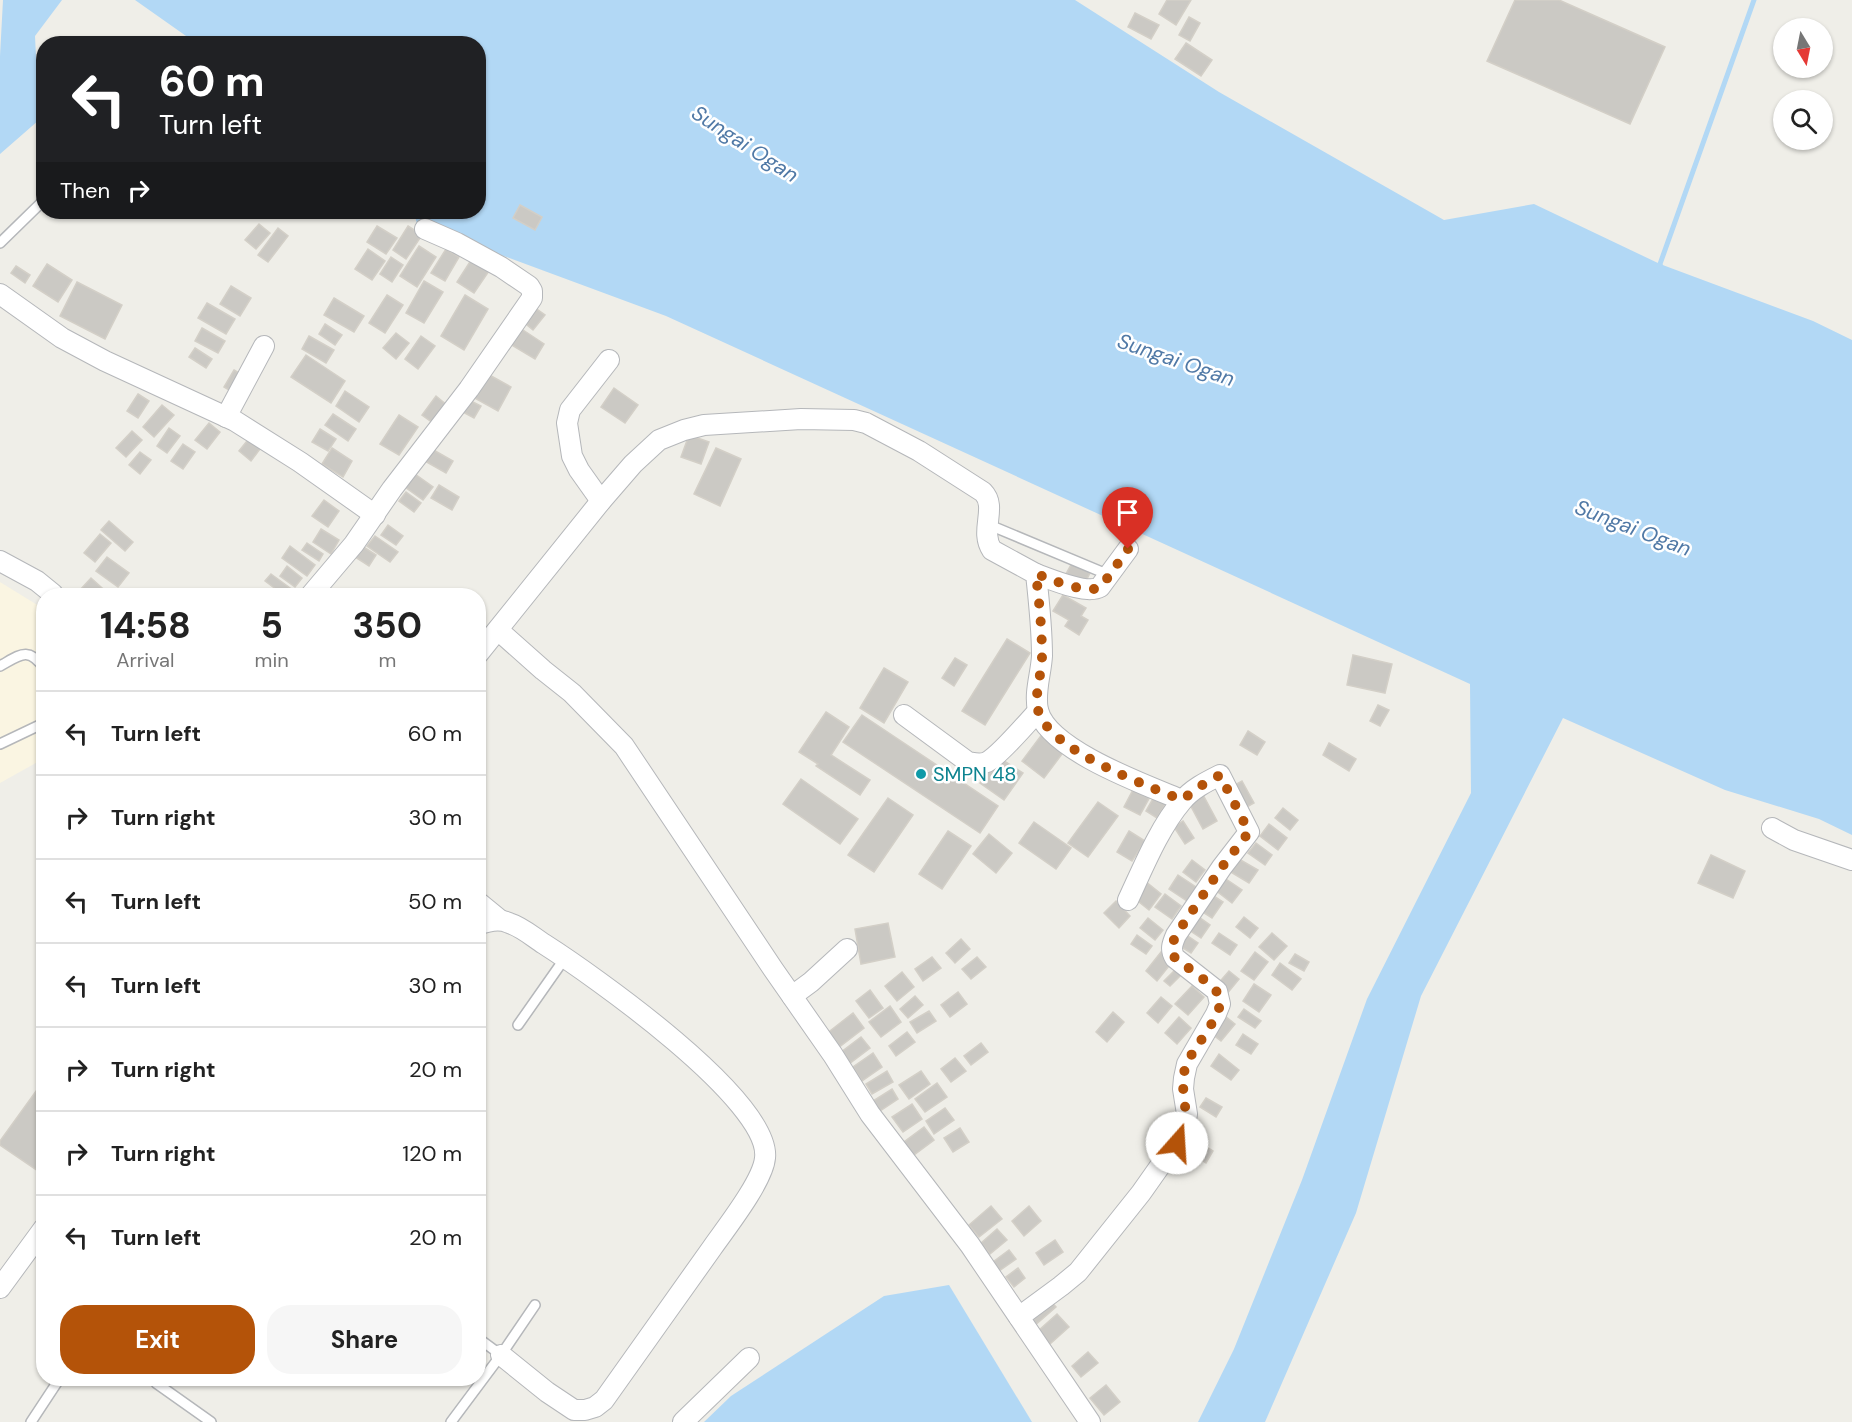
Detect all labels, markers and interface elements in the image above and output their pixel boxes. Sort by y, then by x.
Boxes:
north arrow [1773,18,1833,78]
map controls [1773,18,1833,150]
text: 60 m [159,54,265,109]
icon: left [60,60,138,138]
button: search [1773,90,1833,150]
water label: Sungai Ogan [686,99,804,189]
text: Turn left [159,107,262,142]
icon: right [122,174,155,207]
text: Then [60,176,110,205]
water label: Sungai Ogan [1114,327,1238,393]
pin [1102,487,1153,549]
water label: Sungai Ogan [1571,493,1695,563]
icon: arrive [1111,496,1144,529]
text: 14:58 [100,602,191,649]
text: 5 [260,602,283,649]
text: 350 [353,602,422,649]
text: Arrival [116,647,174,673]
text: min [255,647,289,673]
text: m [378,647,396,673]
icon: left [60,717,93,750]
text: Turn left [111,719,201,748]
text: 60 m [408,719,462,748]
place label: SMPN 48 [933,761,1016,787]
marker: SMPN 48 [914,767,928,781]
icon: right [60,801,93,834]
text: Turn right [111,803,216,832]
text: 30 m [408,803,462,832]
icon: left [60,885,93,918]
text: Turn left [111,887,201,916]
text: 50 m [408,887,462,916]
icon: left [60,969,93,1002]
text: Turn left [111,971,201,1000]
text: 30 m [408,971,462,1000]
icon: right [60,1053,93,1086]
text: Turn right [111,1055,216,1084]
text: 20 m [409,1055,462,1084]
position arrow [1145,1111,1209,1175]
icon: right [60,1137,93,1170]
text: Turn right [111,1139,216,1168]
text: 120 m [402,1139,462,1168]
icon: left [60,1221,93,1254]
text: Turn left [111,1223,201,1252]
text: 20 m [409,1223,462,1252]
button: Exit [60,1305,255,1374]
button: Share [267,1305,462,1374]

